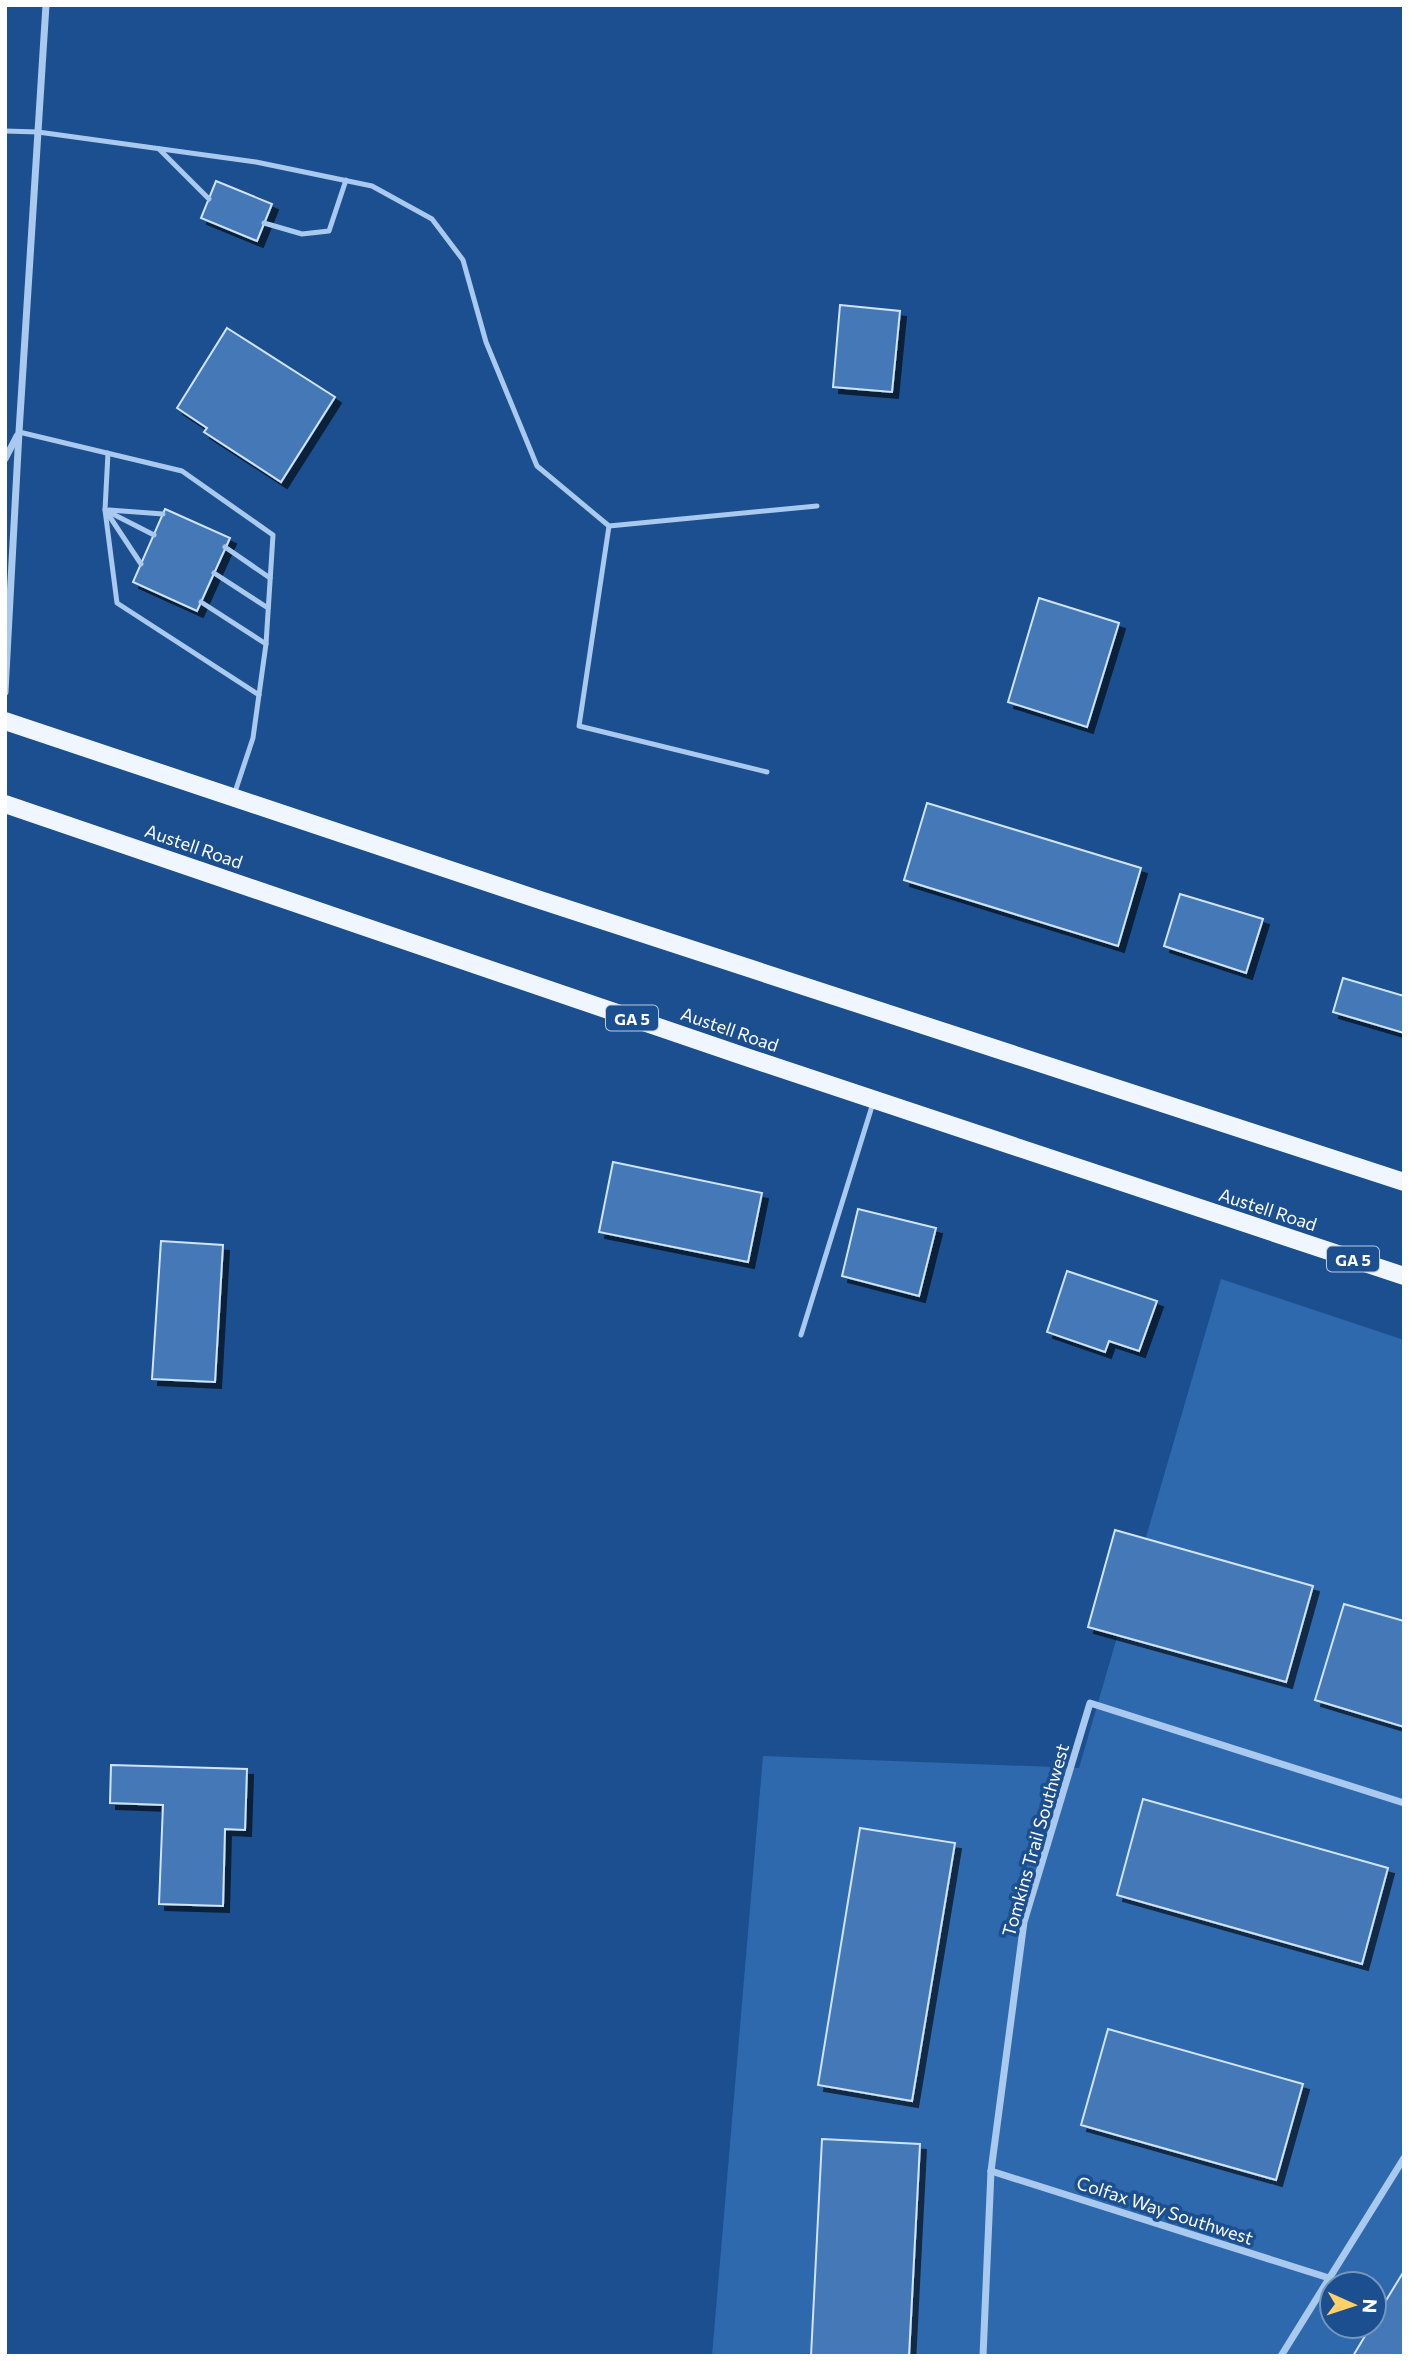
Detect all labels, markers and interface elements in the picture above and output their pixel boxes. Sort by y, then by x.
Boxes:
street label: Austell Road [142,819,246,873]
street label: Austell Road [678,1002,782,1056]
road number: GA 5 [606,1006,658,1030]
street label: Austell Road [1216,1183,1320,1235]
road number: GA 5 [1327,1246,1379,1272]
street label: Tomkins Trail Southwest [997,1741,1073,1939]
street label: Colfax Way Southwest [1074,2171,1256,2249]
north arrow [1318,2270,1388,2340]
text: N [1359,2298,1382,2314]

